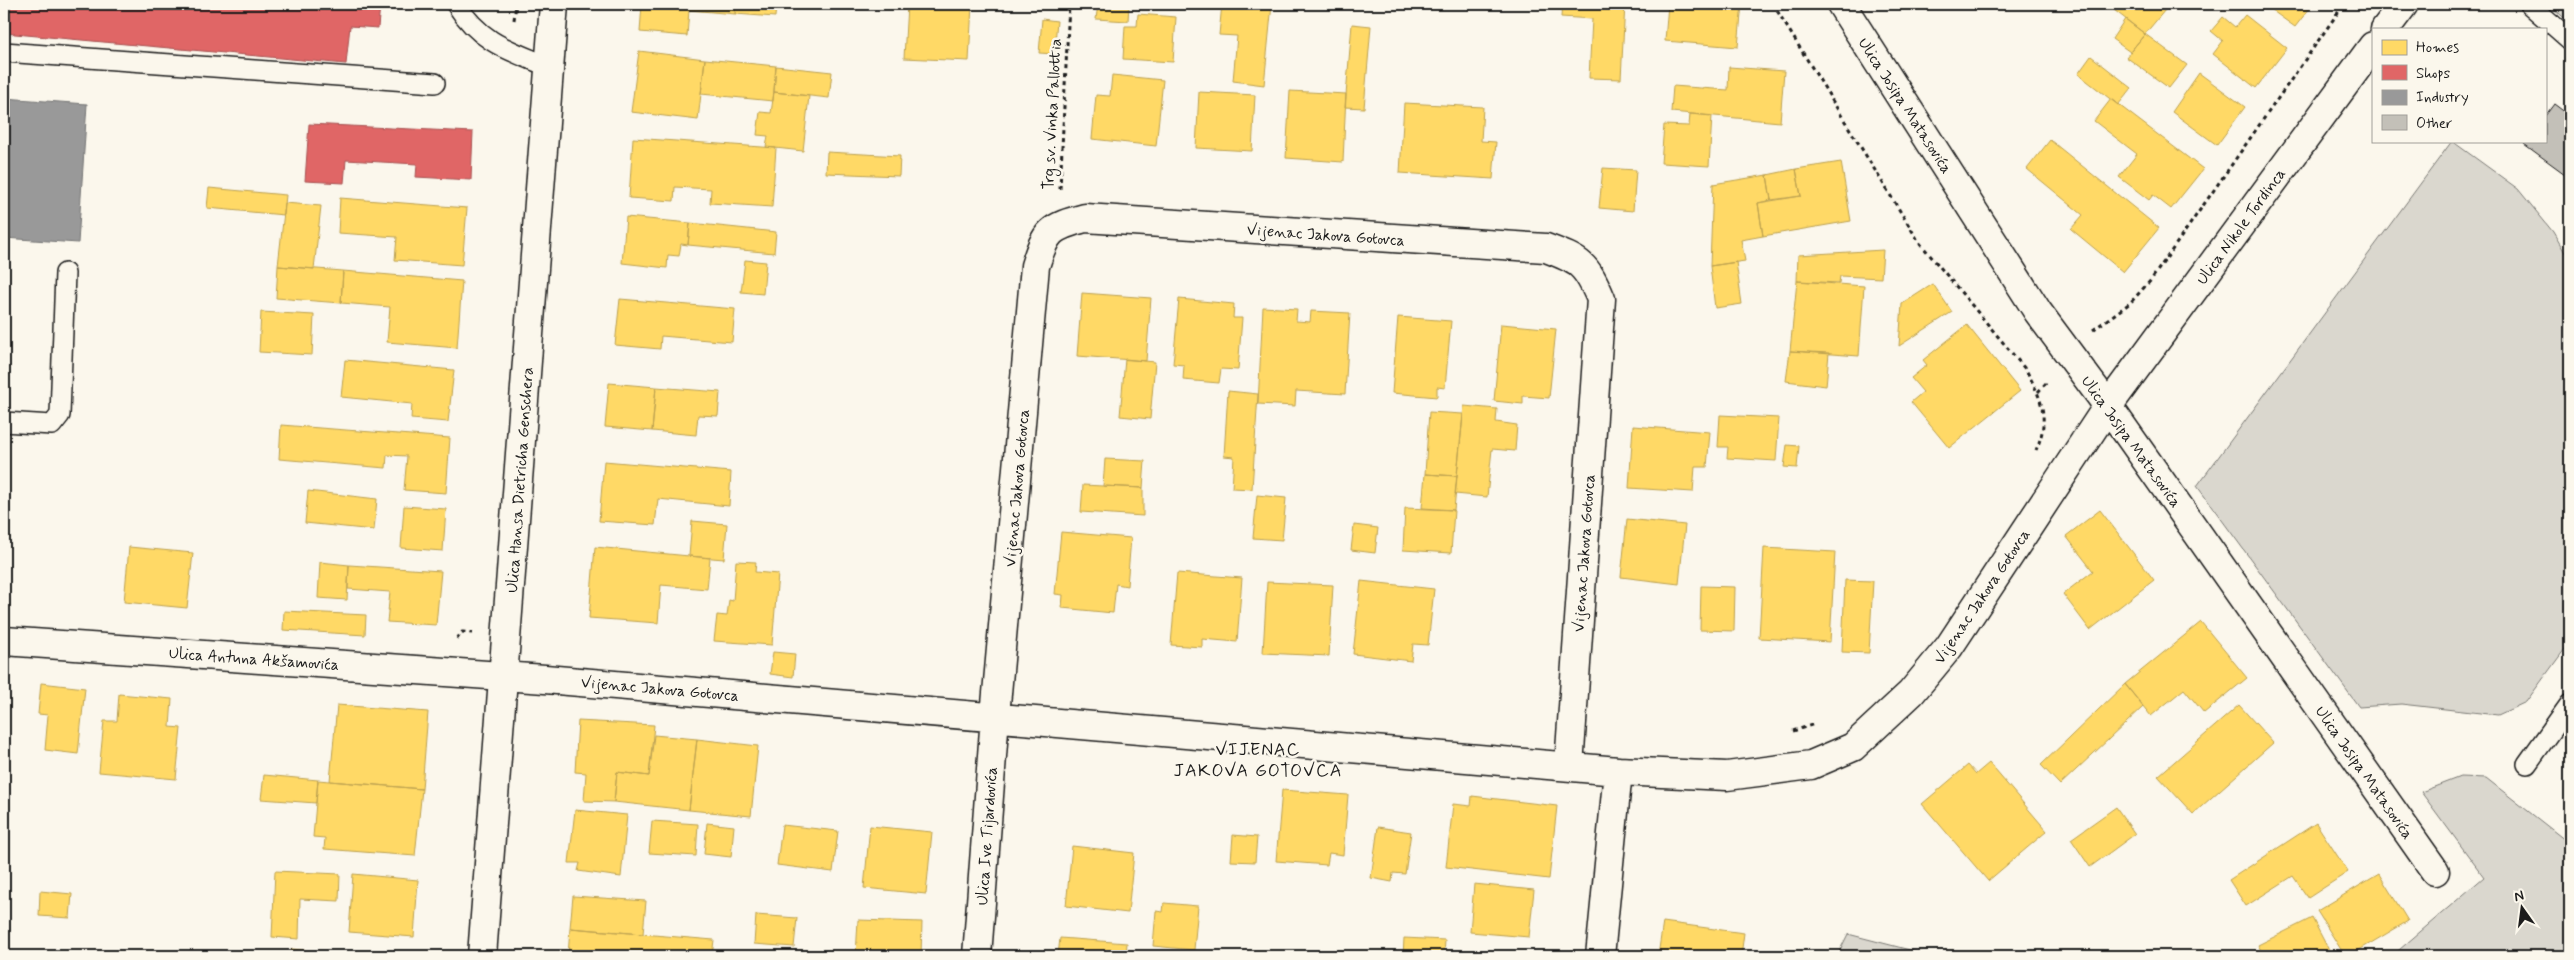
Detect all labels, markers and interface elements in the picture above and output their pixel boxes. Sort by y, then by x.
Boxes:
legend [2372,28,2546,142]
street label: Ulica Josipa Matasovića [1853,34,1957,178]
street label: Trg sv. Vinka Pallottia [1038,38,1068,190]
text: Homes [2416,38,2459,58]
text: Shops [2416,64,2451,84]
text: Industry [2416,88,2469,108]
text: Other [2416,114,2452,134]
street label: Ulica Nikole Tordinca [2192,164,2291,289]
street label: Vijenac Jakova Gotovca [1246,220,1406,251]
street label: Ulica Hansa Dietricha Genschera [502,366,539,594]
street label: Ulica Josipa Matasovića [2076,372,2186,512]
street label: Vijenac Jakova Gotovca [1000,408,1035,568]
street label: Vijenac Jakova Gotovca [1569,473,1600,633]
street label: Vijenac Jakova Gotovca [1929,525,2035,668]
street label: Ulica Antuna Akšamovića [168,643,340,676]
street label: Vijenac Jakova Gotovca [580,672,740,707]
street label: Ulica Josipa Matasovića [2310,702,2418,844]
district label: VIJENAC JAKOVA GOTOVCA [1174,738,1342,783]
street label: Ulica Ive Tijardovića [972,766,1003,906]
north arrow [2496,882,2546,932]
text: N [2512,886,2526,906]

